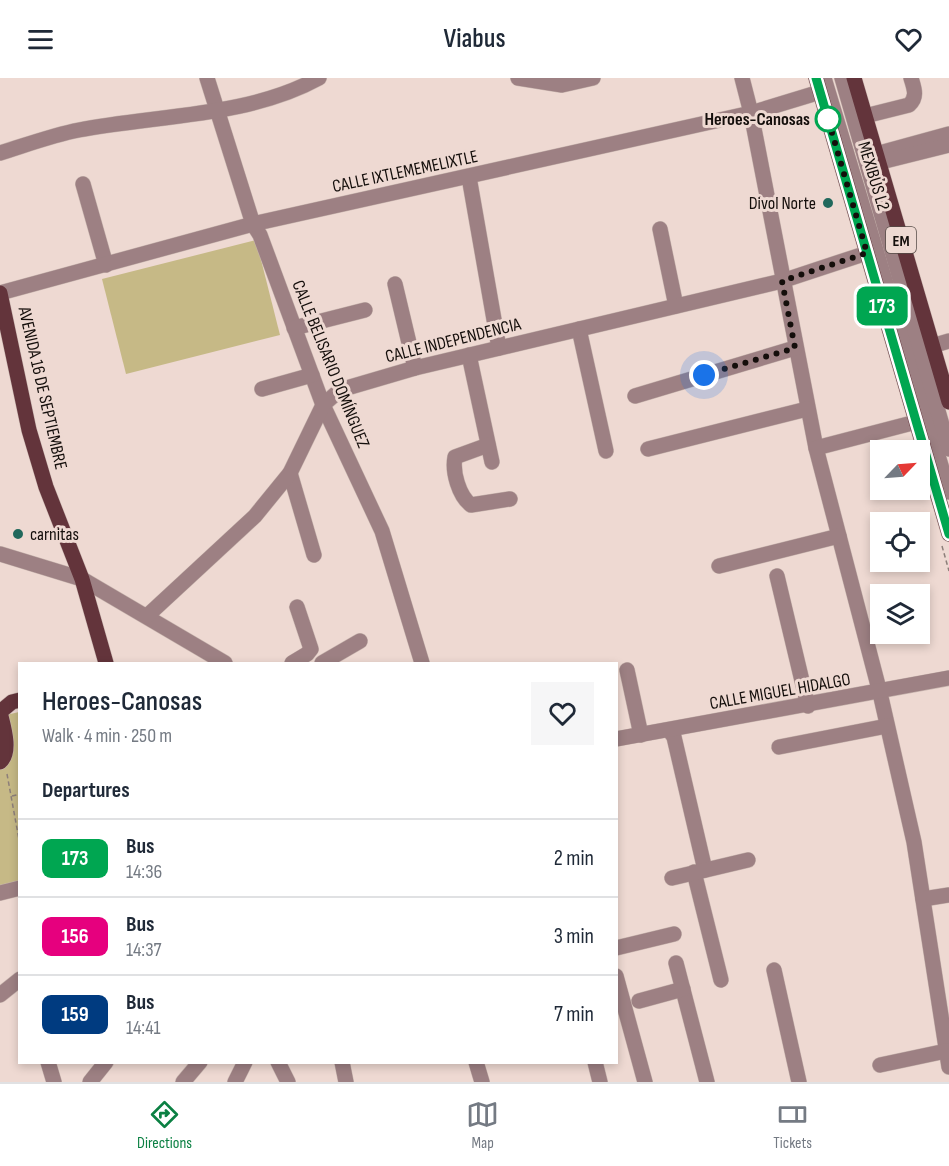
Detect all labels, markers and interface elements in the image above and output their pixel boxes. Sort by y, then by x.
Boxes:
icon: menu [24,23,57,56]
text: Viabus [444,23,506,55]
icon: heart [892,23,925,56]
marker: Heroes-Canosas [815,106,841,132]
place label: Heroes-Canosas [704,109,810,130]
street label: MEXIBÚS L2 [853,139,894,213]
street label: CALLE IXTLEMEMELIXTLE [330,146,480,197]
place label: Divol Norte [749,193,816,214]
marker: Divol Norte [821,196,835,210]
road number: EM [886,227,916,253]
street label: CALLE BELISARIO DOMÍNGUEZ [287,277,374,452]
line badge: 173 [848,286,916,326]
text: 173 [869,294,895,319]
street label: AVENIDA 16 DE SEPTIEMBRE [13,304,71,472]
street label: CALLE INDEPENDENCIA [383,313,523,367]
your location [689,360,719,390]
north arrow [870,440,930,500]
map controls [870,440,930,644]
button: locate [870,512,930,572]
place label: carnitas [30,524,79,545]
marker: carnitas [11,527,25,541]
button: layers [870,584,930,644]
street label: CALLE MIGUEL HIDALGO [708,669,852,714]
button: heart [531,682,594,745]
text: Heroes-Canosas [42,685,202,718]
text: Walk · 4 min · 250 m [42,724,172,748]
text: Departures [42,777,130,804]
text: Bus [126,833,155,860]
text: 2 min [554,845,594,872]
text: 173 [62,846,88,871]
text: 14:36 [126,860,162,884]
text: Bus [126,911,155,938]
text: 3 min [554,923,594,950]
text: 156 [61,924,89,949]
text: 14:37 [126,938,162,962]
text: Bus [126,989,155,1016]
text: 7 min [554,1001,594,1028]
text: 159 [61,1002,89,1027]
text: 14:41 [126,1016,161,1040]
tab: Directions [137,1098,192,1153]
tab: Map [466,1098,499,1153]
tab: Tickets [773,1098,812,1153]

